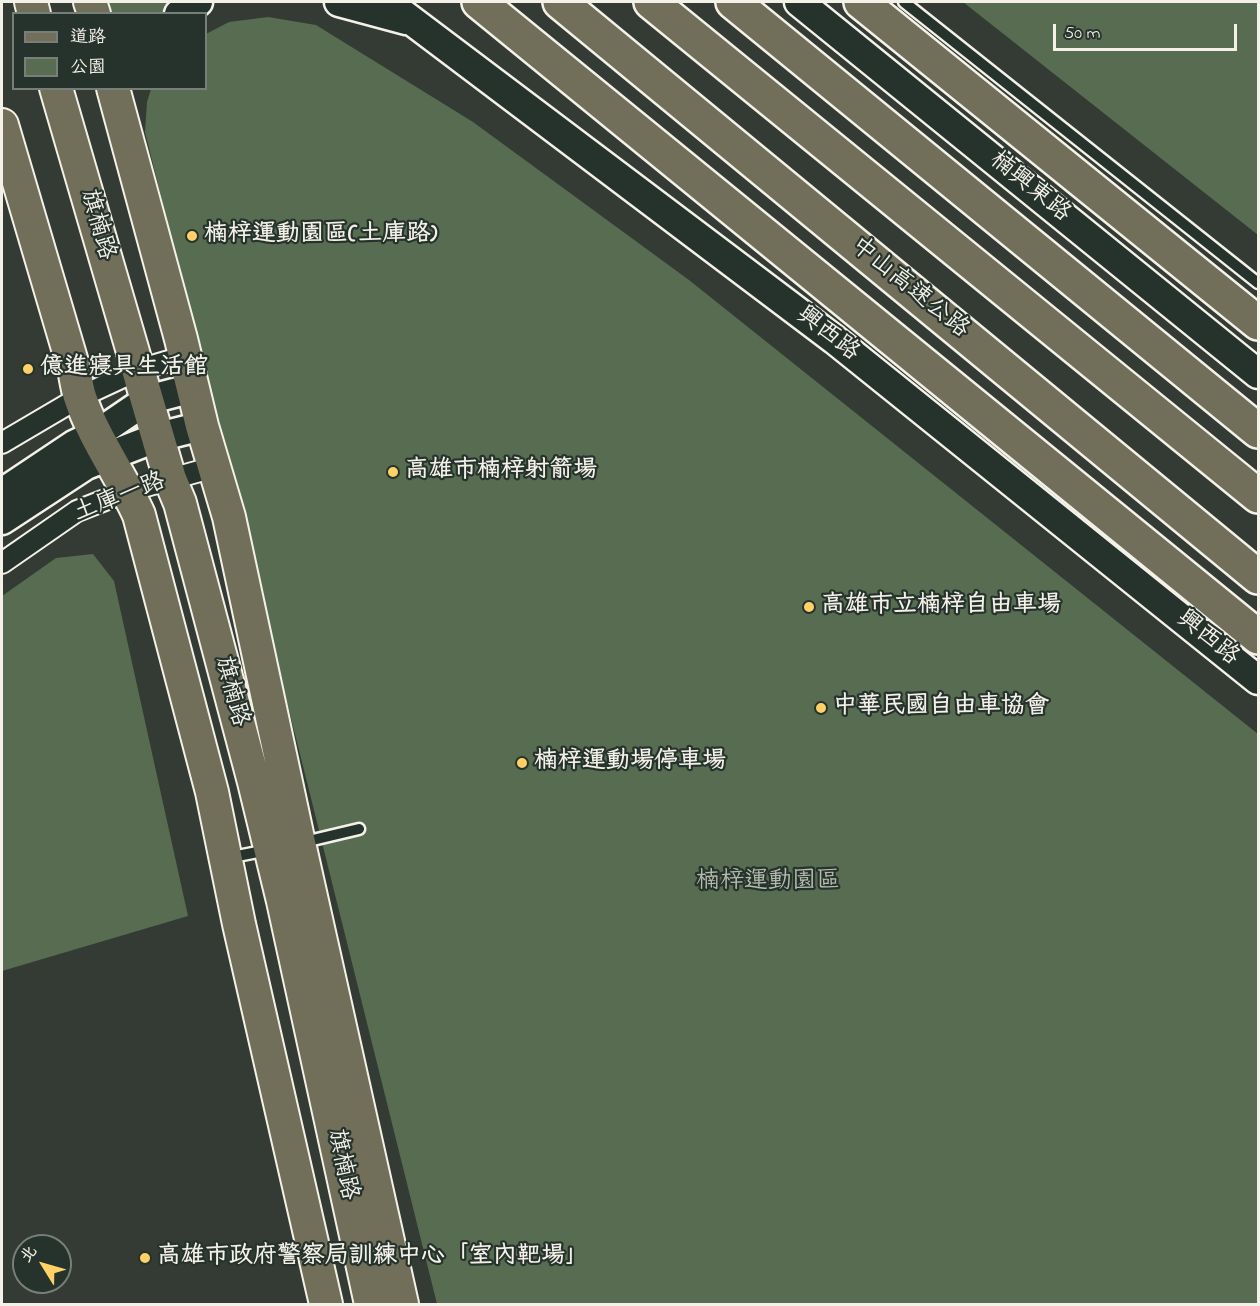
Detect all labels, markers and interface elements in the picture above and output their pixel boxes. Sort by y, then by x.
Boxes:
legend [12,12,207,90]
scale bar [1056,12,1240,50]
text: 50 m [1064,21,1101,47]
text: 道路 [70,25,106,51]
text: 公園 [70,55,106,81]
street label: 楠興東路 [983,147,1075,229]
street label: 旗楠路 [72,186,120,264]
place label: 楠梓運動園區(土庫路) [204,222,437,250]
marker: 楠梓運動園區(土庫路) [185,229,199,243]
street label: 中山高速公路 [844,232,974,346]
street label: 興西路 [790,301,864,369]
place label: 億進寢具生活館 [40,355,208,383]
marker: 億進寢具生活館 [21,362,35,376]
place label: 高雄市楠梓射箭場 [405,458,597,486]
marker: 高雄市楠梓射箭場 [386,465,400,479]
street label: 土庫一路 [70,468,170,530]
place label: 高雄市立楠梓自由車場 [821,593,1061,621]
marker: 高雄市立楠梓自由車場 [802,600,816,614]
street label: 興西路 [1170,605,1244,673]
street label: 旗楠路 [207,653,253,731]
place label: 中華民國自由車協會 [833,694,1049,722]
marker: 中華民國自由車協會 [814,701,828,715]
place label: 楠梓運動場停車場 [534,749,726,777]
marker: 楠梓運動場停車場 [515,756,529,770]
park label: 楠梓運動園區 [696,869,840,897]
street label: 旗楠路 [319,1127,363,1203]
north arrow [12,1234,72,1294]
text: 北 [15,1241,44,1268]
place label: 高雄市政府警察局訓練中心「室內靶場」 [157,1244,589,1272]
marker: 高雄市政府警察局訓練中心「室內靶場」 [138,1251,152,1265]

